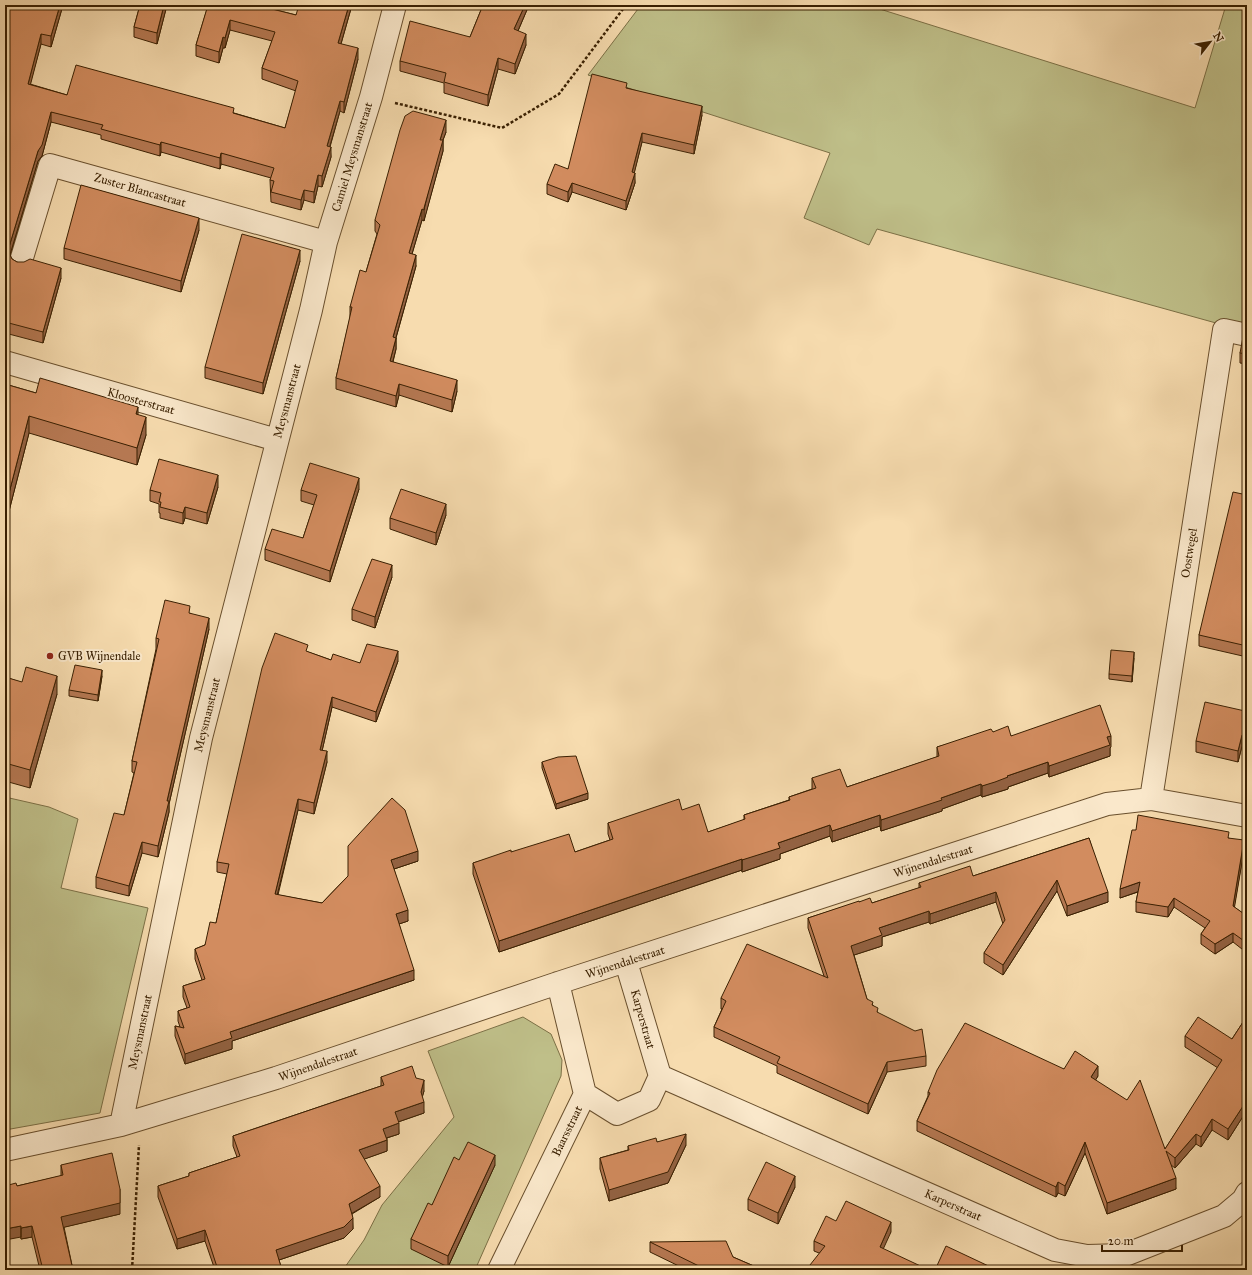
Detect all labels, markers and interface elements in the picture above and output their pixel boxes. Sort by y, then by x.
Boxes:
north arrow [1190,22,1230,62]
text: N [1210,30,1226,45]
street label: Camiel Meysmanstraat [329,100,376,213]
street label: Zuster Blancastraat [92,170,188,210]
street label: Meysmanstraat [270,362,304,440]
street label: Kloosterstraat [106,385,177,418]
street label: Oostwegel [1178,526,1201,579]
place label: GVB Wijnendale [58,649,141,663]
marker: GVB Wijnendale [45,651,55,661]
street label: Meysmanstraat [191,676,223,754]
street label: Wijnendalestraat [892,841,975,880]
street label: Wijnendalestraat [584,942,667,981]
street label: Karperstraat [628,988,658,1051]
street label: Meysmanstraat [125,992,155,1071]
street label: Wijnendalestraat [277,1044,360,1084]
street label: Baarsstraat [549,1103,586,1159]
street label: Karperstraat [922,1186,984,1224]
scale bar [1102,1227,1182,1253]
text: 20 m [1108,1234,1134,1248]

